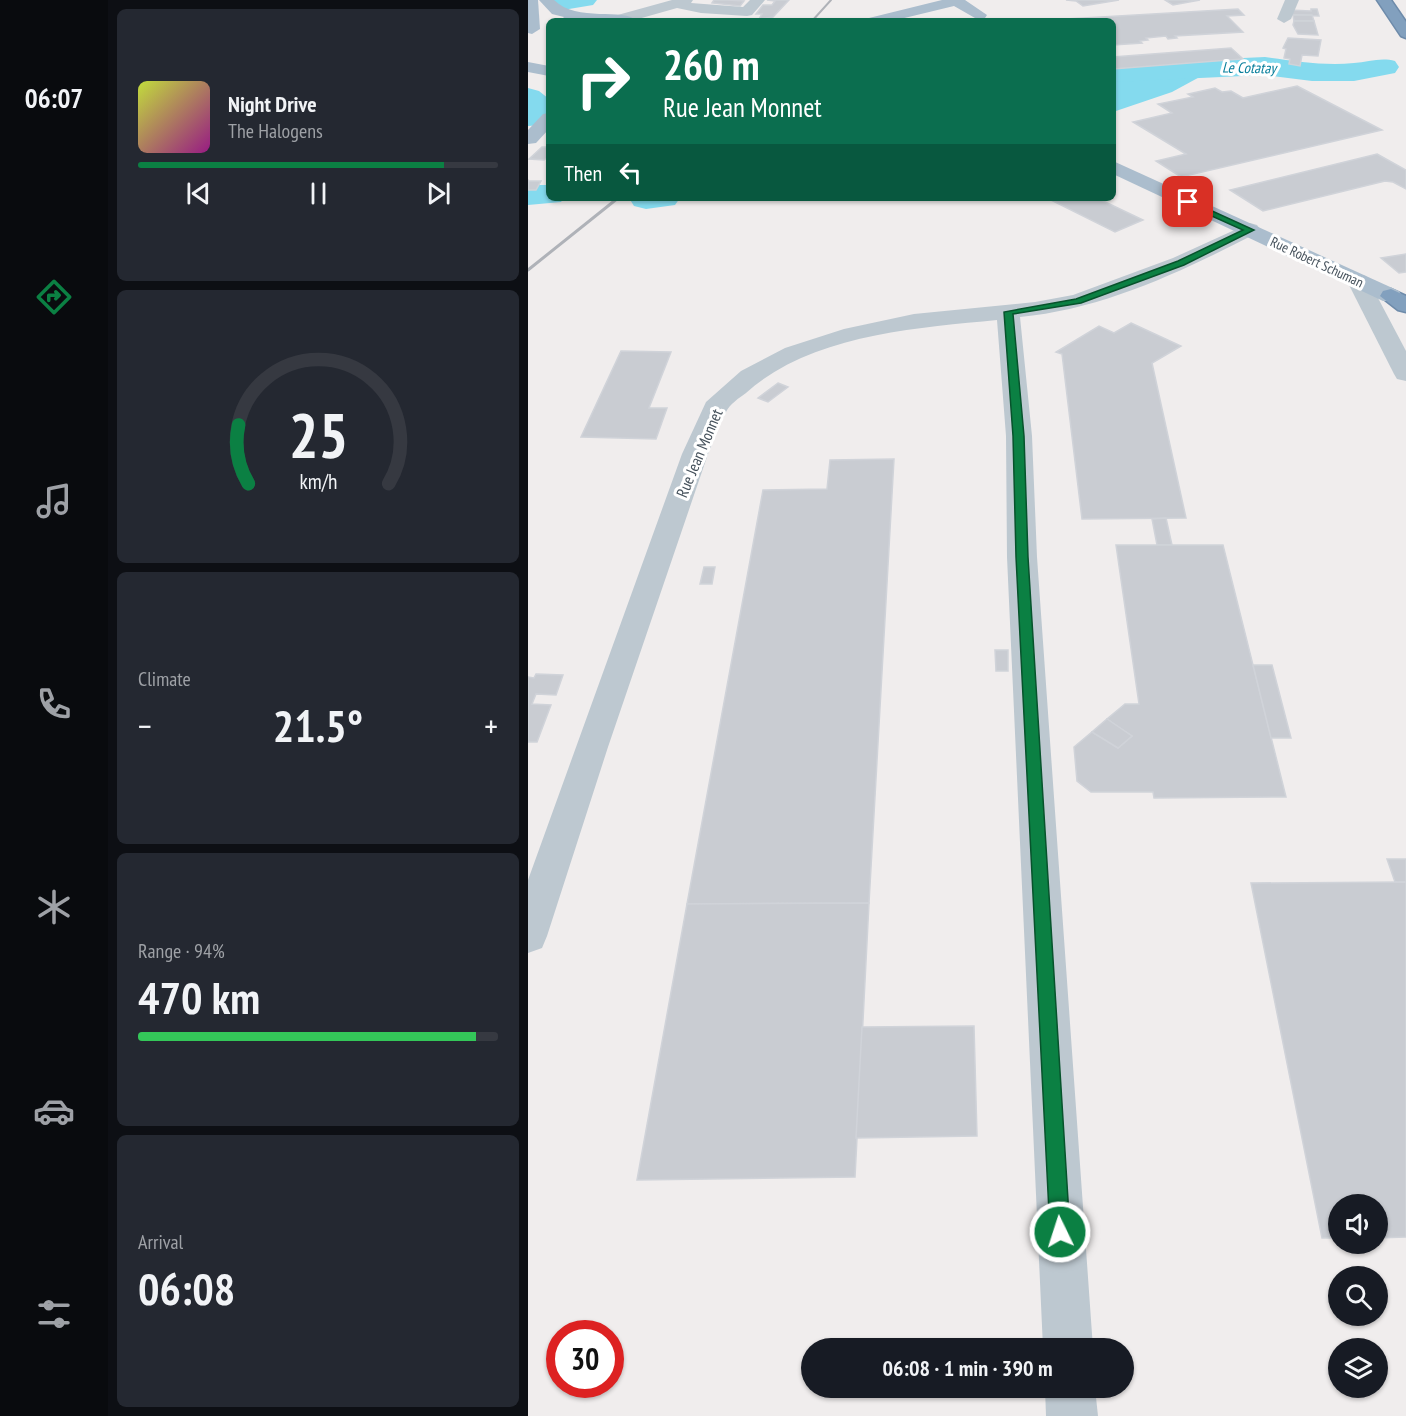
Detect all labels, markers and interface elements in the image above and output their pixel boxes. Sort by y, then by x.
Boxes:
text: 260 m [663,37,760,92]
icon: right [564,42,642,120]
water label: Le Cotatay [1222,58,1278,78]
text: 06:07 [25,81,83,115]
text: Night Drive [228,90,317,118]
text: Rue Jean Monnet [663,90,822,124]
text: The Halogens [228,118,323,144]
icon: left [614,156,647,189]
text: Then [564,159,602,187]
pin [1162,176,1213,227]
icon: previous [182,177,215,210]
icon: pause [302,177,335,210]
icon: next [422,177,455,210]
icon: arrive [1171,185,1204,218]
street label: Rue Robert Schuman [1268,233,1366,291]
icon: directions [33,276,75,318]
text: 25 [288,394,348,475]
street label: Rue Jean Monnet [671,405,727,500]
text: km/h [299,467,337,495]
icon: music [33,480,75,522]
text: Climate [138,666,191,692]
icon: phone [33,683,75,725]
text: 21.5° [273,696,363,754]
text: − [138,704,152,747]
text: + [484,704,498,747]
icon: climate [33,886,75,928]
text: Range · 94% [138,938,225,964]
text: 470 km [138,968,260,1026]
icon: car [33,1090,75,1132]
map controls [1328,1194,1388,1398]
button: sound [1328,1194,1388,1254]
position arrow [1028,1200,1092,1264]
text: Arrival [138,1229,183,1255]
text: 06:08 [138,1259,235,1317]
button: search [1328,1266,1388,1326]
icon: filters [33,1293,75,1335]
speed limit sign: 30 [546,1320,624,1398]
button: layers [1328,1338,1388,1398]
text: 06:08 · 1 min · 390 m [882,1354,1053,1382]

